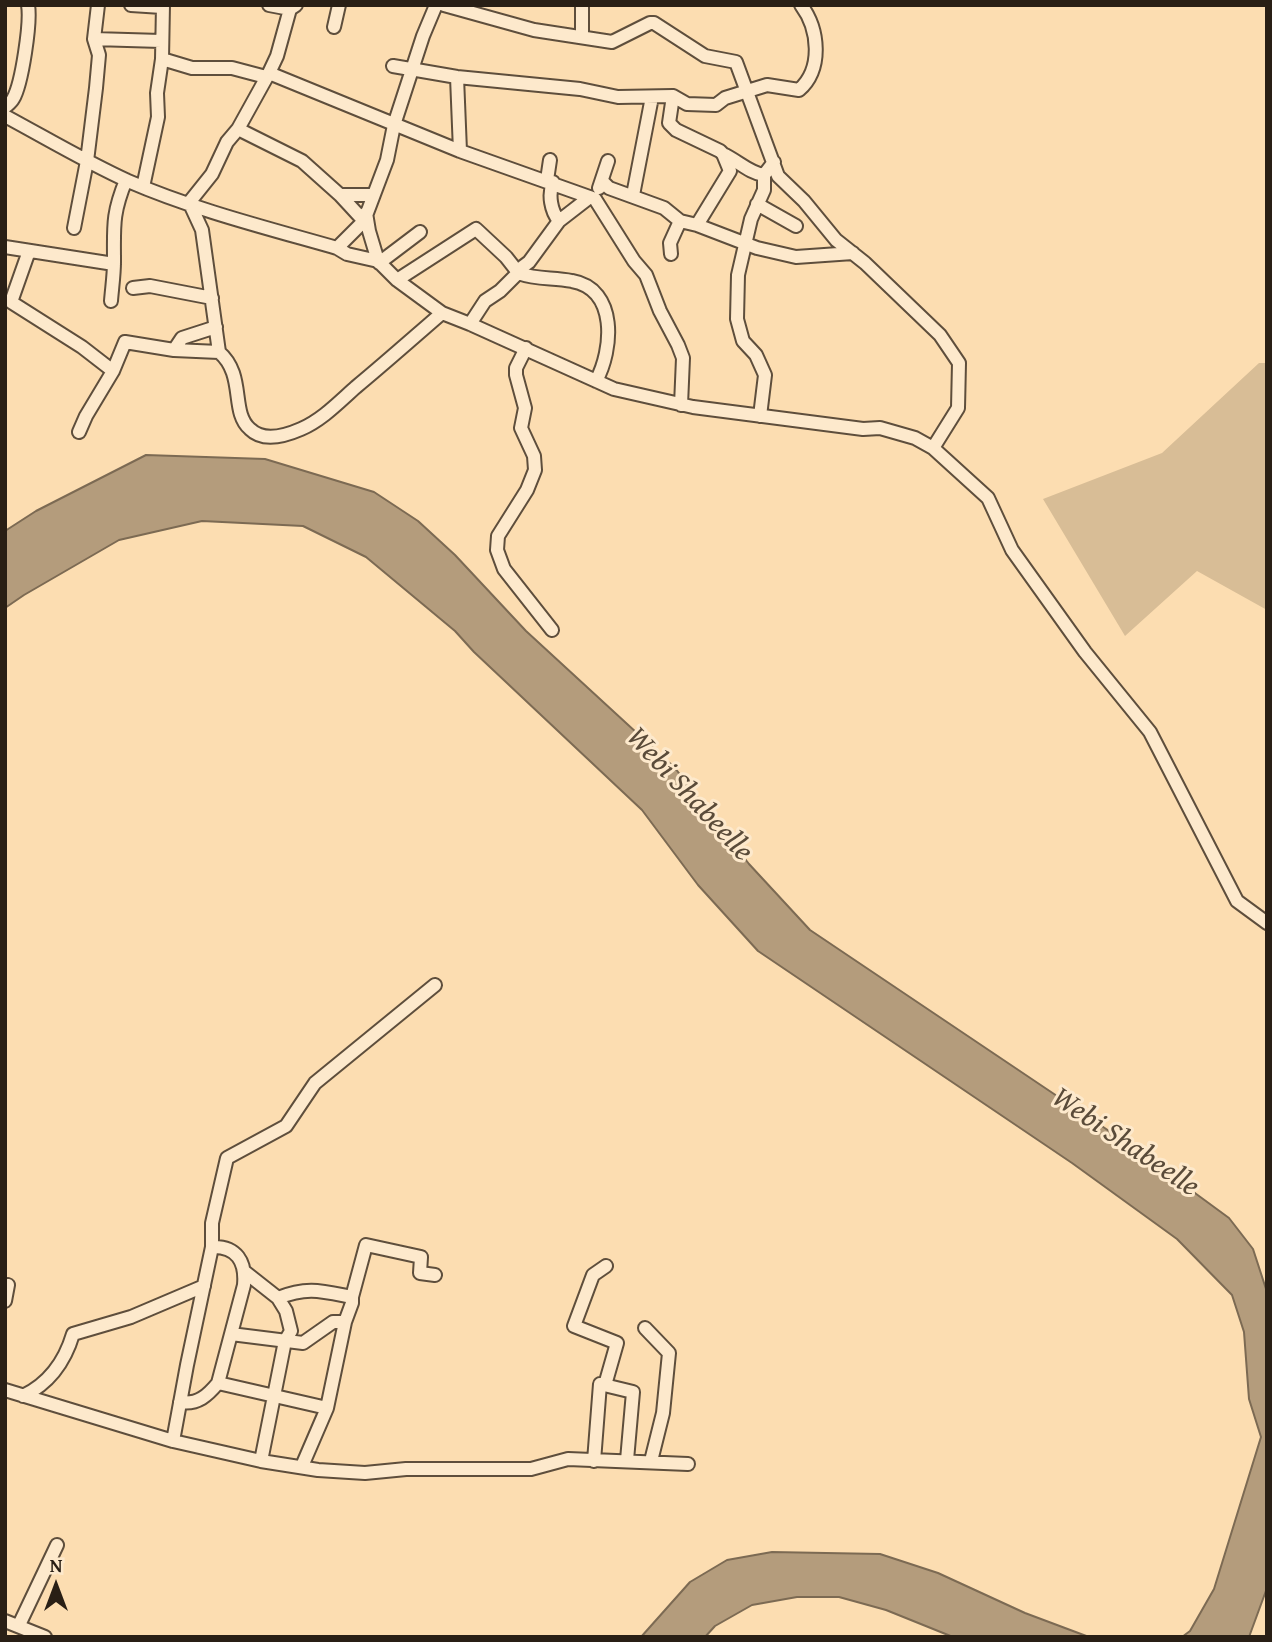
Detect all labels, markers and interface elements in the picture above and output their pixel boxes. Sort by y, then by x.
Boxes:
water label: Webi Shabeelle [618,720,760,870]
water label: Webi Shabeelle [1044,1080,1206,1206]
north arrow [21,1551,91,1621]
text: N [50,1551,62,1579]

